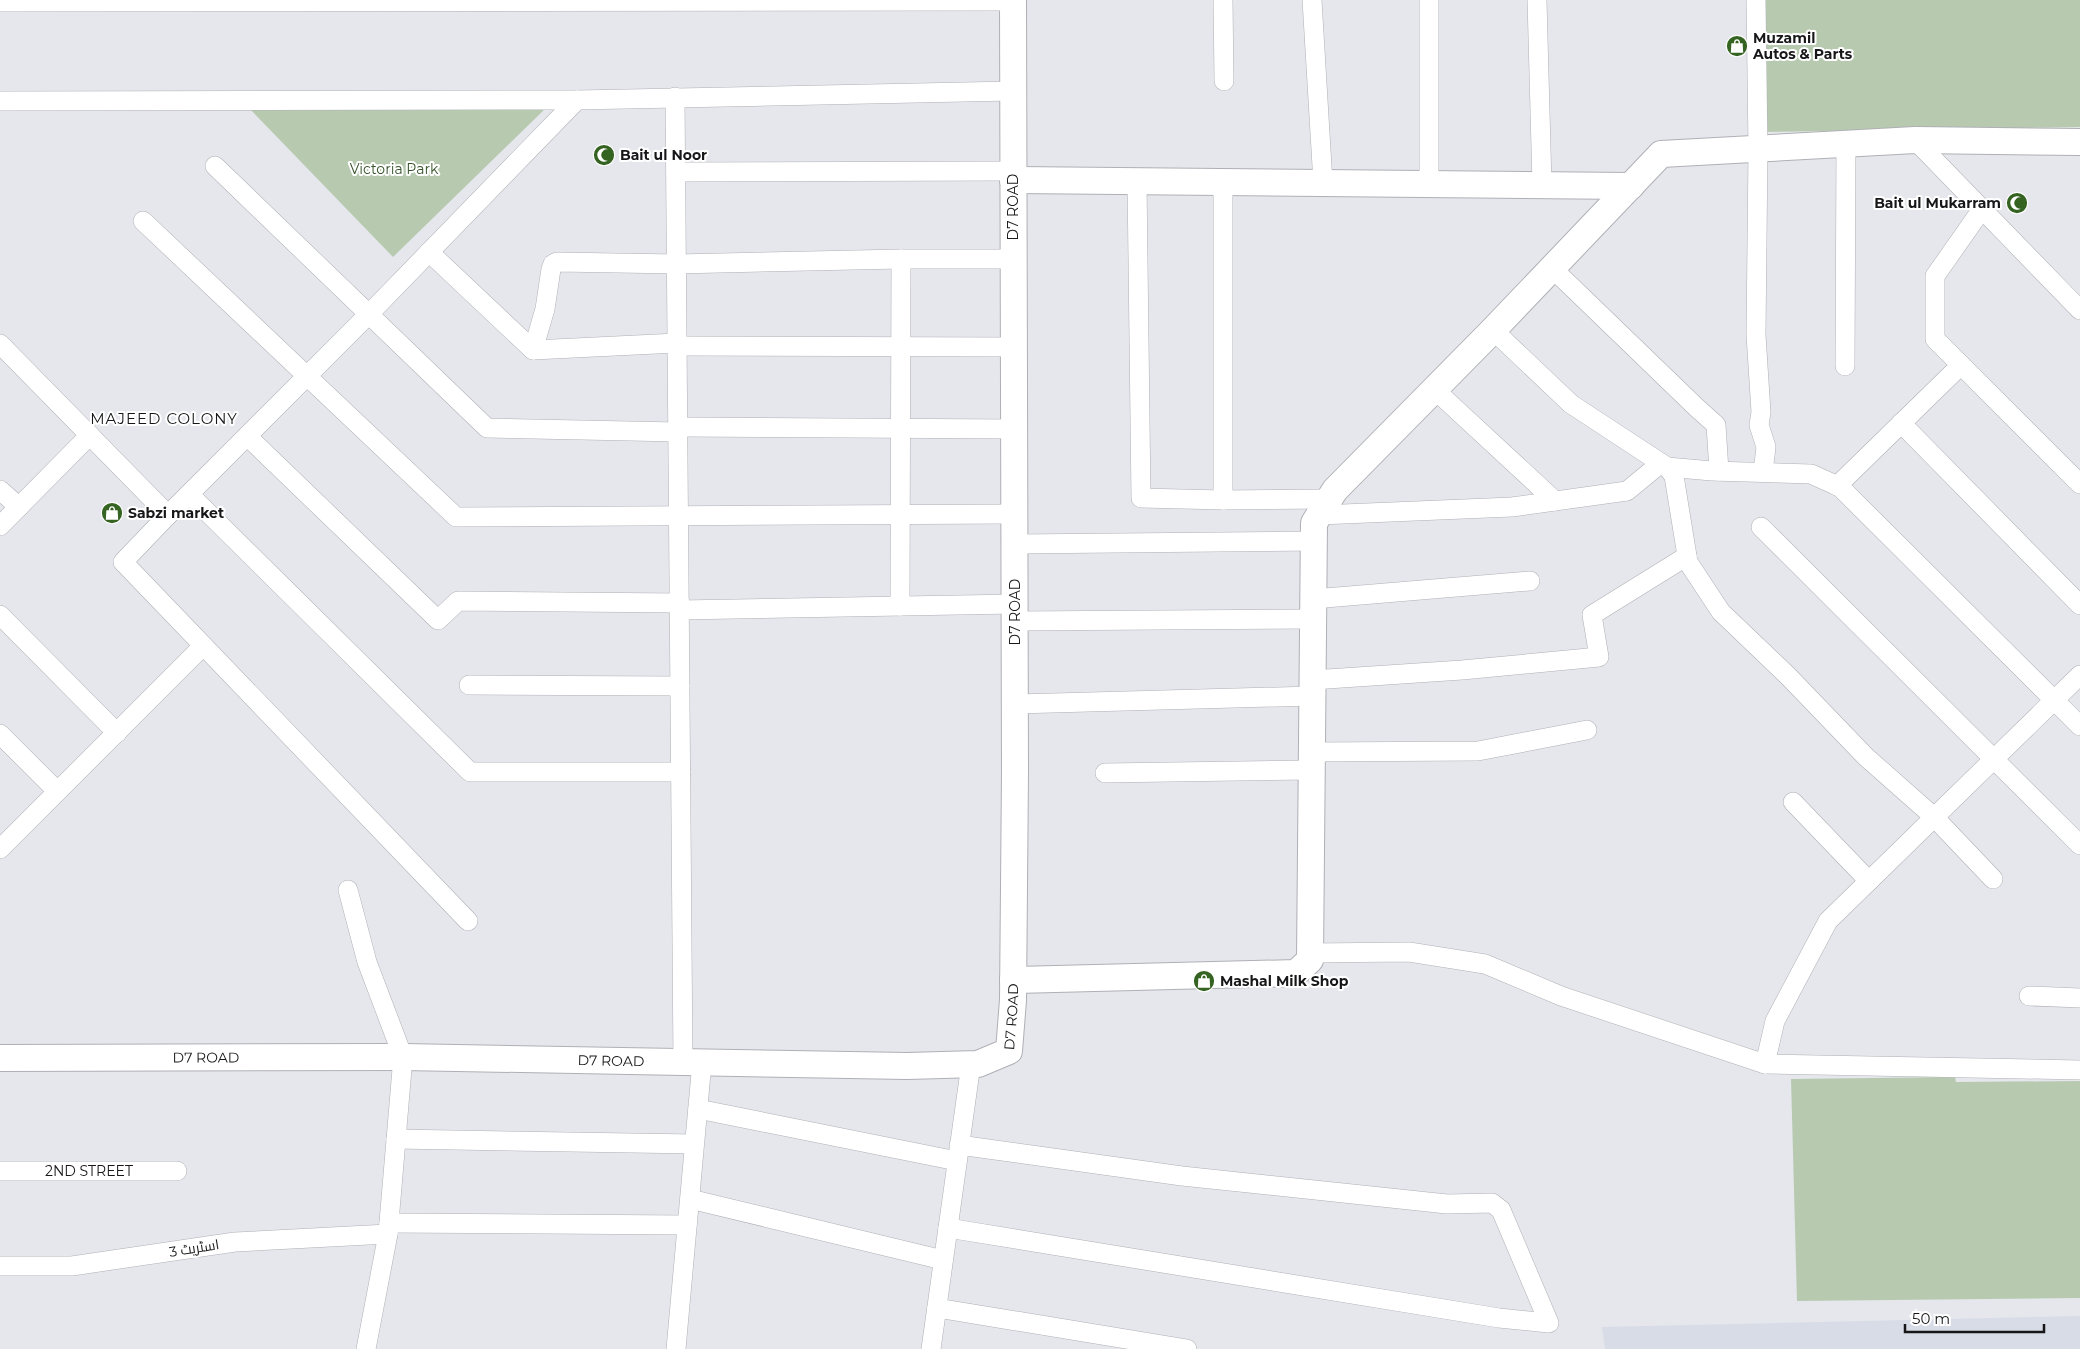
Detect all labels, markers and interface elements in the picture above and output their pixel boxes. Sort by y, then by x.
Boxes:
place label: Muzamil Autos & Parts [1752,29,1853,63]
shop icon: Muzamil Autos & Parts [1725,34,1749,58]
mosque icon: Bait ul Noor [592,143,616,167]
place label: Bait ul Noor [620,146,707,164]
park label: Victoria Park [350,160,439,178]
street label: D7 ROAD [1004,174,1022,240]
mosque icon: Bait ul Mukarram [2005,191,2029,215]
place label: Bait ul Mukarram [1874,194,2001,212]
district label: MAJEED COLONY [90,409,238,428]
shop icon: Sabzi market [100,501,124,525]
place label: Sabzi market [128,504,224,522]
street label: D7 ROAD [1006,579,1024,645]
shop icon: Mashal Milk Shop [1192,969,1216,993]
place label: Mashal Milk Shop [1220,972,1349,990]
street label: D7 ROAD [1000,983,1022,1051]
street label: D7 ROAD [173,1048,239,1067]
street label: D7 ROAD [577,1051,645,1070]
street label: 2ND STREET [45,1162,133,1180]
street label: اسٹریٹ 3 [168,1235,220,1261]
scale bar [1905,1302,2044,1334]
text: 50 m [1912,1309,1950,1328]

